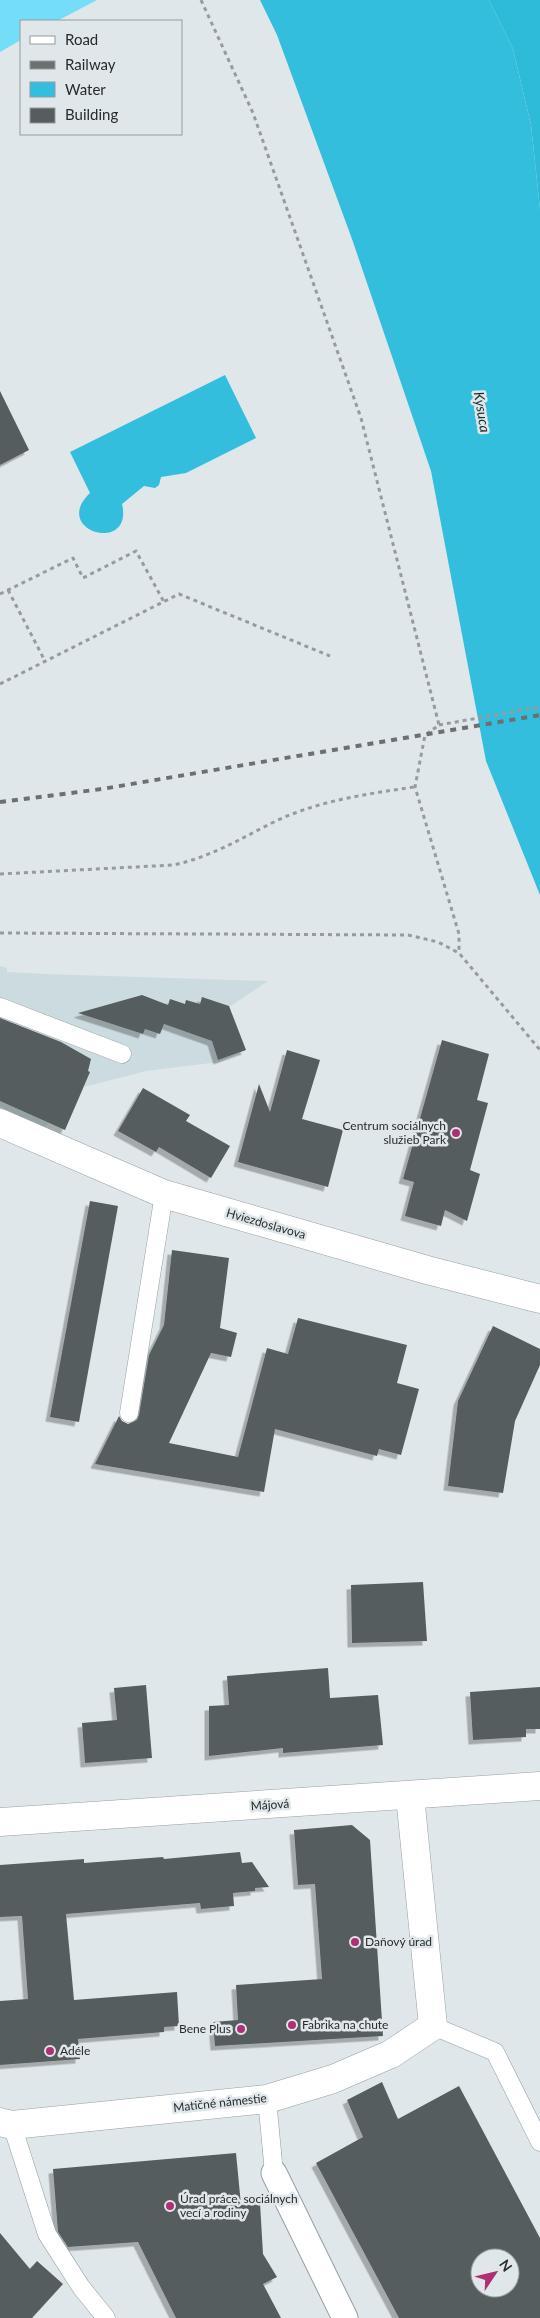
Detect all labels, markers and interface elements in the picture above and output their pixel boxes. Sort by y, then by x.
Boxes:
legend [20,20,182,135]
text: Road [65,30,98,48]
text: Railway [65,55,116,73]
text: Water [65,80,106,98]
text: Building [65,105,118,123]
water label: Kysuca [471,390,494,434]
place label: Centrum sociálnych služieb Park [342,1118,447,1147]
marker: Centrum sociálnych služieb Park [450,1127,462,1139]
street label: Hviezdoslavova [225,1205,308,1242]
street label: Májová [250,1796,290,1813]
place label: Daňový úrad [365,1934,432,1949]
marker: Daňový úrad [349,1936,361,1948]
place label: Fabrika na chute [302,2017,388,2032]
marker: Fabrika na chute [286,2019,298,2031]
place label: Bene Plus [179,2021,231,2036]
marker: Bene Plus [235,2023,247,2035]
place label: Adéle [60,2043,90,2058]
marker: Adéle [44,2045,56,2057]
street label: Matičné námestie [172,2090,267,2115]
place label: Úrad práce, sociálnych vecí a rodiny [180,2191,298,2220]
marker: Úrad práce, sociálnych vecí a rodiny [164,2200,176,2212]
north arrow [470,2248,520,2298]
text: N [496,2256,516,2275]

